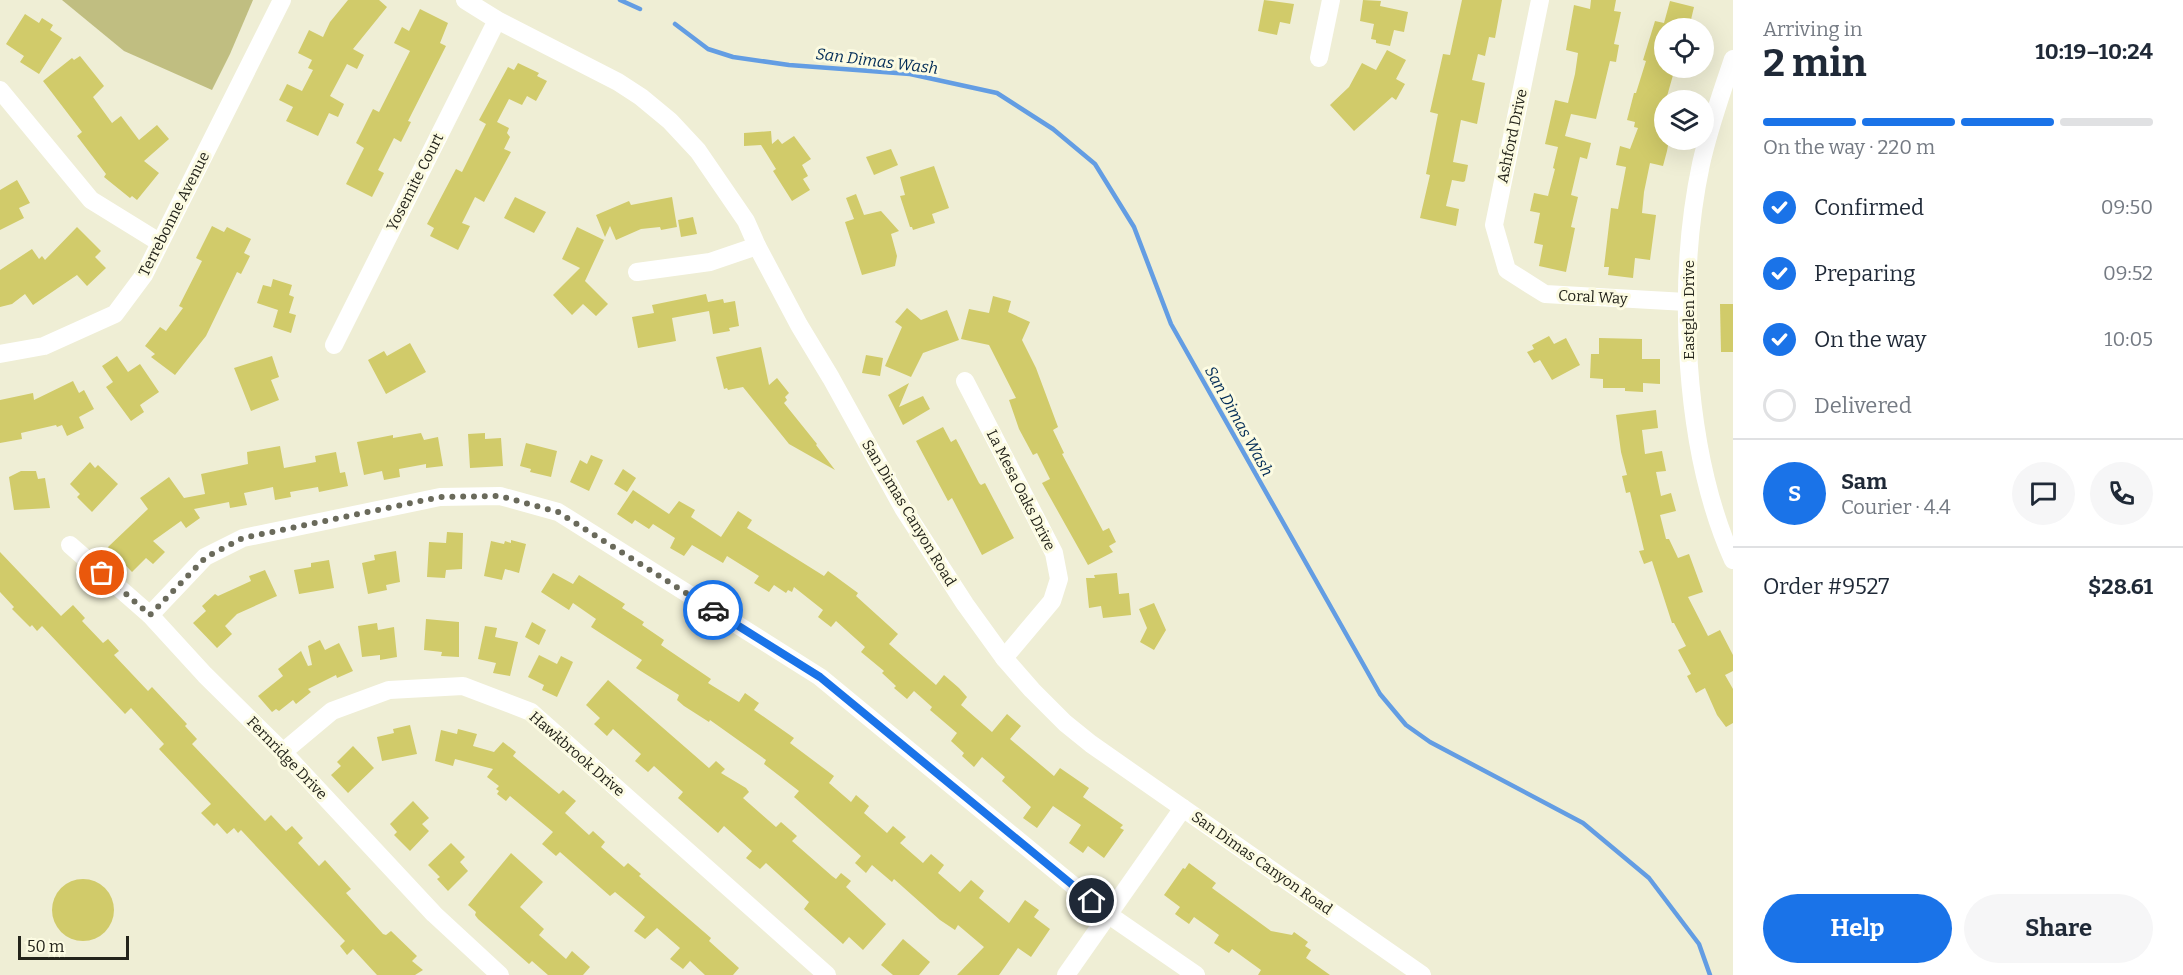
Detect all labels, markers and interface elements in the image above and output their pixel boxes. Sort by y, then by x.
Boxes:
text: Arriving in [1763,17,1862,41]
map controls [1654,18,1714,150]
button: locate [1654,18,1714,78]
text: 10:19–10:24 [2035,38,2153,65]
text: 2 min [1763,40,1867,86]
water label: San Dimas Wash [815,44,939,78]
street label: Ashford Drive [1493,87,1531,185]
button: layers [1654,90,1714,150]
street label: Yosemite Court [383,130,448,234]
text: On the way · 220 m [1763,135,1935,159]
street label: Terrebonne Avenue [135,149,213,279]
icon: check [1763,191,1796,224]
text: Confirmed [1814,194,1924,221]
text: 09:50 [2101,195,2153,219]
icon: check [1763,257,1796,290]
street label: Eastglen Drive [1680,260,1698,360]
text: Preparing [1814,260,1916,287]
text: 09:52 [2103,261,2153,285]
street label: Coral Way [1558,286,1628,308]
icon: check [1763,323,1796,356]
text: On the way [1814,326,1926,353]
text: 10:05 [2104,327,2153,351]
water label: San Dimas Wash [1201,363,1277,479]
text: Delivered [1814,392,1912,419]
street label: La Mesa Oaks Drive [983,427,1059,553]
street label: San Dimas Canyon Road [858,437,960,590]
button: chat [2012,462,2075,525]
button: phone [2090,462,2153,525]
text: Sam [1841,468,1887,495]
text: S [1788,480,1801,507]
text: Courier · 4.4 [1841,495,1951,519]
pin [76,547,127,598]
icon: bag [85,556,118,589]
text: Order #9527 [1763,573,1889,600]
text: $28.61 [2088,573,2153,600]
courier [683,580,743,640]
icon: car [697,594,730,627]
street label: Hawkbrook Drive [526,708,628,800]
street label: Fernridge Drive [243,713,331,803]
street label: San Dimas Canyon Road [1188,808,1336,919]
pin [1066,875,1117,926]
icon: home [1075,884,1108,917]
button: Help [1763,894,1952,963]
button: Share [1964,894,2153,963]
scale bar [18,933,129,960]
text: 50 m [27,937,64,956]

